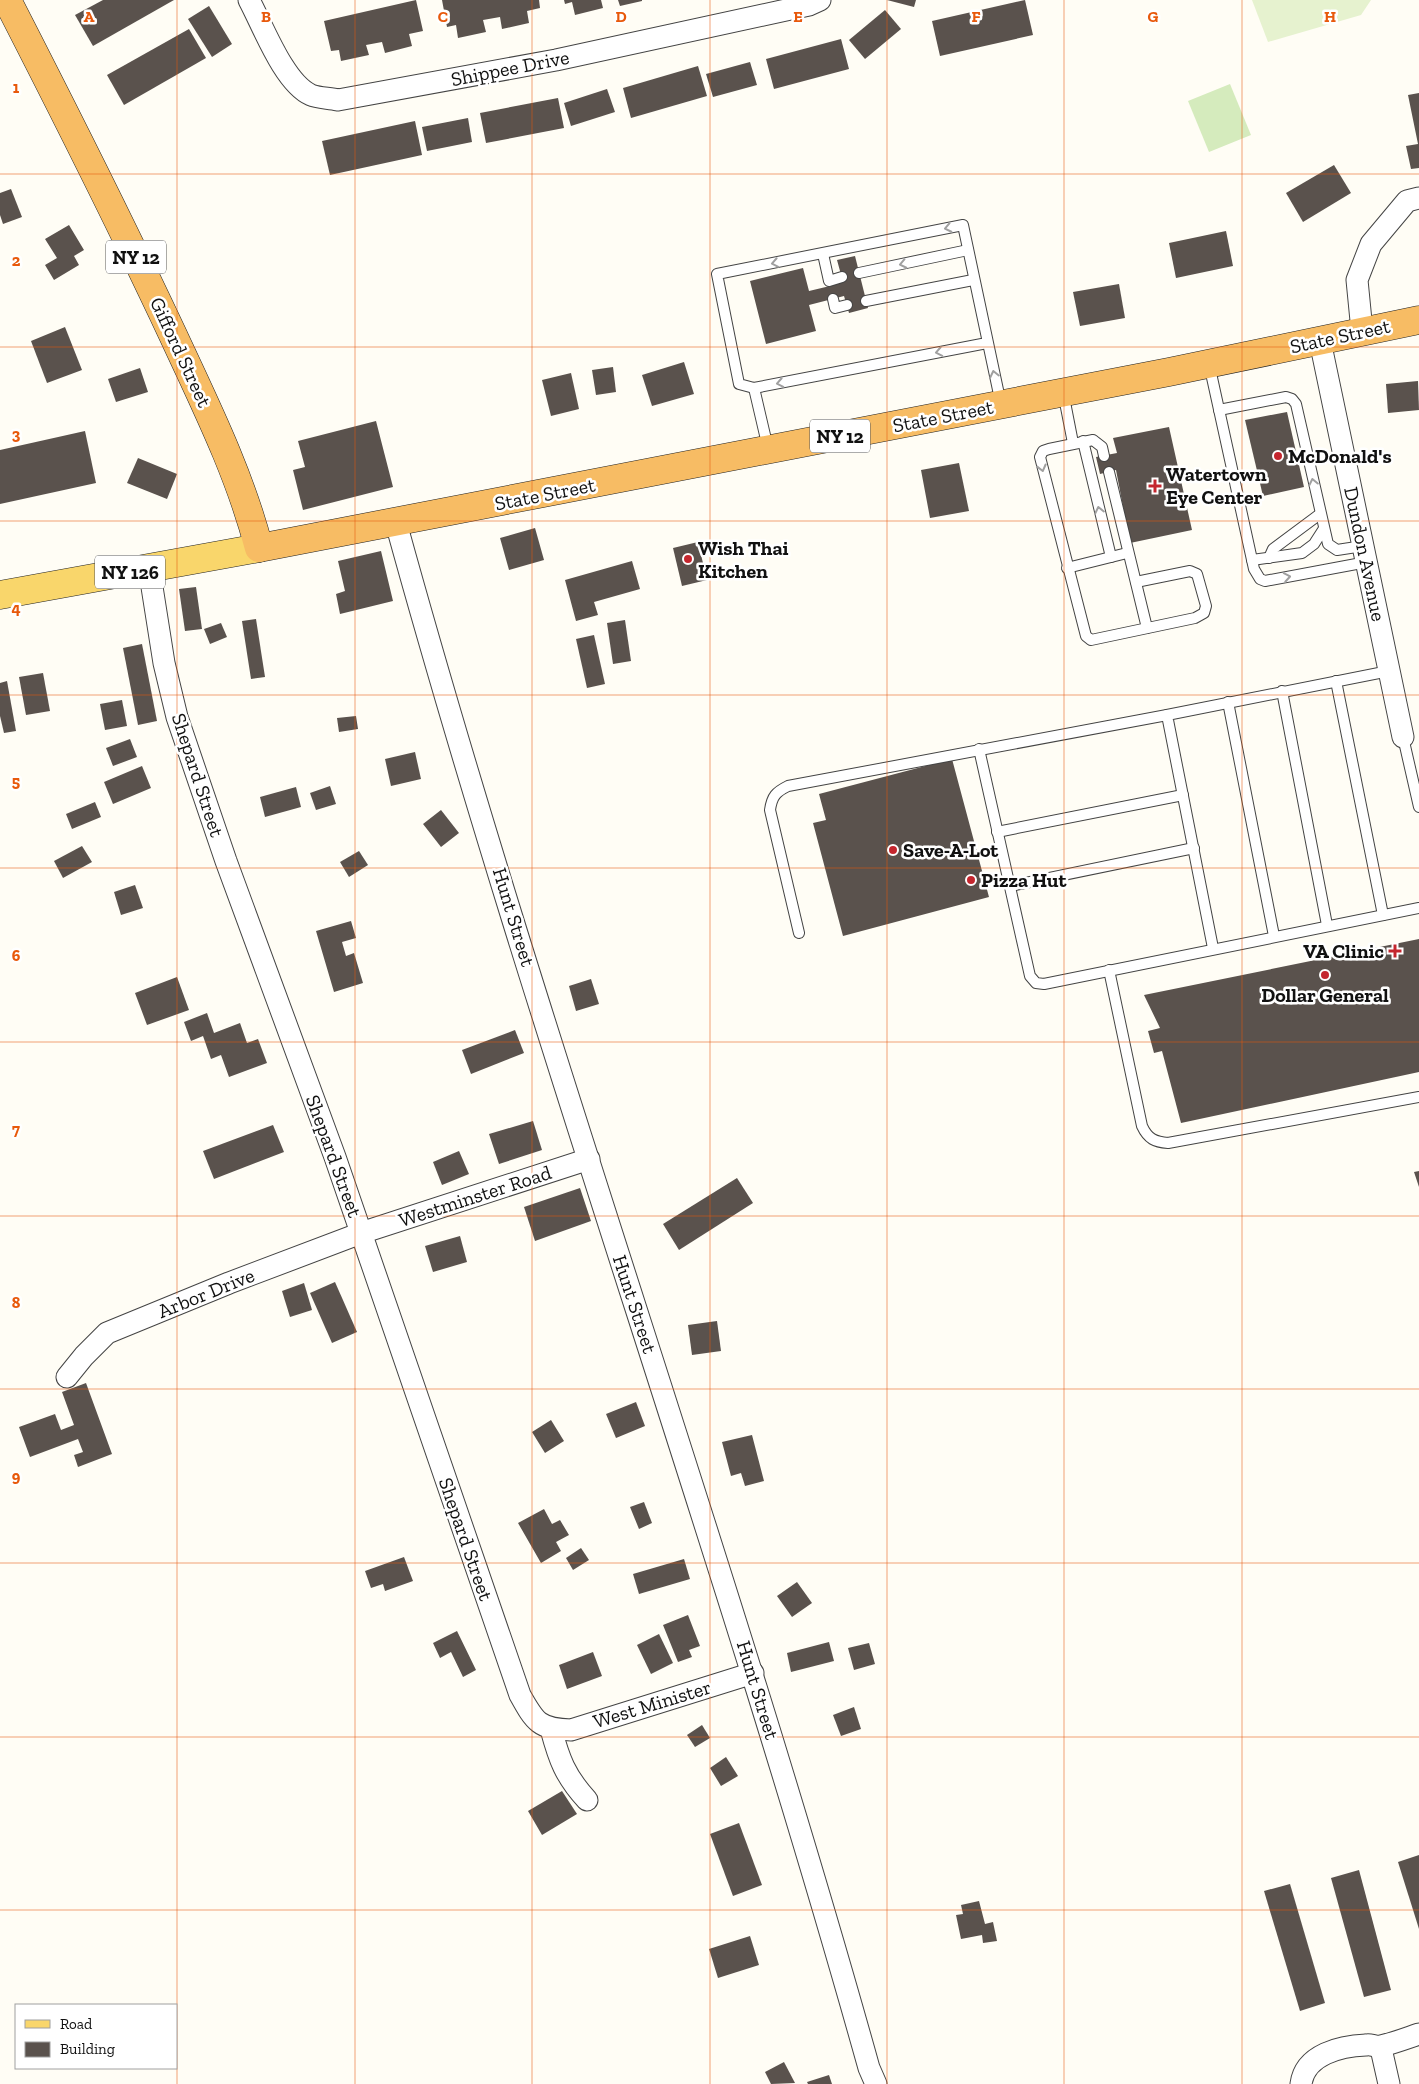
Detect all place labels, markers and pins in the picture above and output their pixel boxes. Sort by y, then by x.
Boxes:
place label: McDonald's [1288,444,1392,468]
marker: McDonald's [1272,450,1284,462]
place label: Watertown Eye Center [1166,462,1267,509]
marker: Watertown Eye Center [1148,479,1162,493]
place label: Wish Thai Kitchen [698,536,789,583]
marker: Wish Thai Kitchen [682,553,694,565]
place label: Save-A-Lot [903,838,999,862]
marker: Save-A-Lot [887,844,899,856]
place label: Pizza Hut [981,868,1067,892]
marker: Pizza Hut [965,874,977,886]
place label: VA Clinic [1303,939,1385,963]
marker: VA Clinic [1388,944,1402,958]
marker: Dollar General [1319,969,1331,981]
place label: Dollar General [1261,983,1389,1007]

